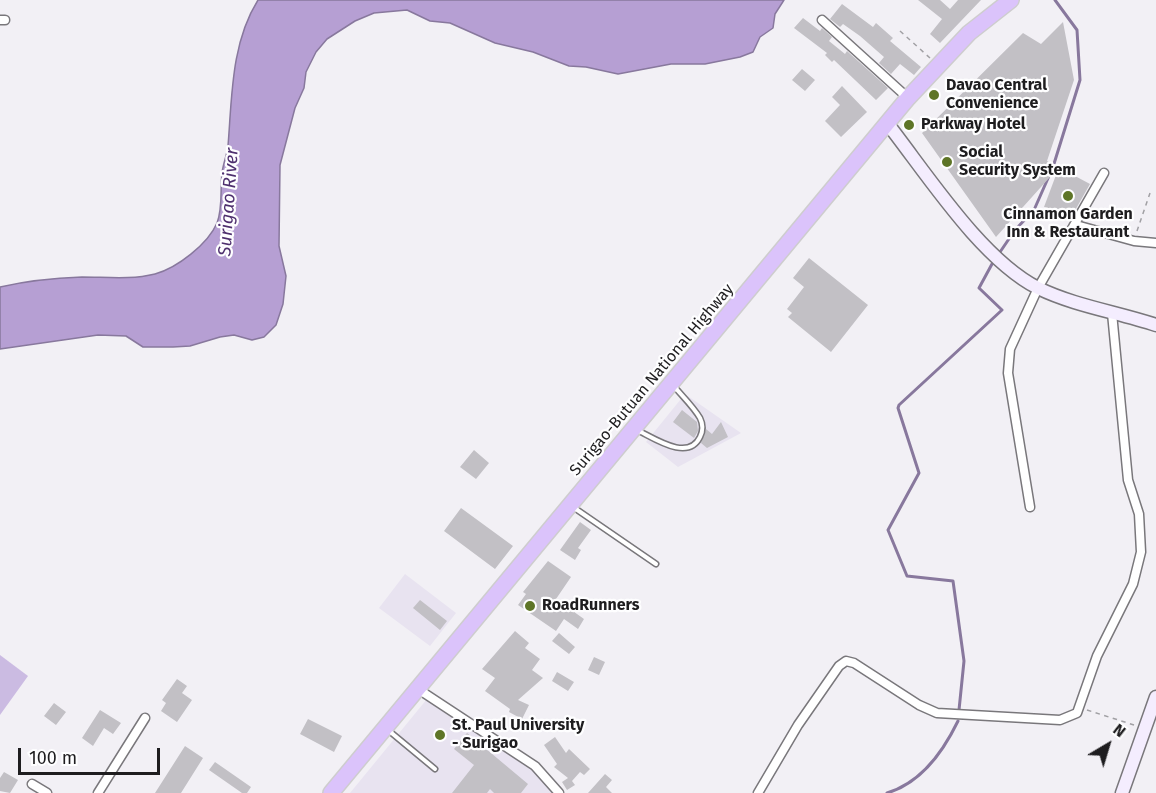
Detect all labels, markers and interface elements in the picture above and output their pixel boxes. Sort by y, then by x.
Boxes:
place label: Davao Central Convenience [946,76,1047,114]
marker: Davao Central Convenience [927,88,941,102]
place label: Parkway Hotel [921,115,1026,135]
marker: Parkway Hotel [902,118,916,132]
place label: Social Security System [959,143,1076,181]
water label: Surigao River [214,147,244,257]
marker: Social Security System [940,155,954,169]
marker: Cinnamon Garden Inn & Restaurant [1061,189,1075,203]
place label: Cinnamon Garden Inn & Restaurant [1003,205,1133,243]
street label: Surigao-Butuan National Highway [566,280,738,480]
place label: RoadRunners [542,596,639,616]
marker: RoadRunners [523,599,537,613]
north arrow [1078,715,1138,775]
place label: St. Paul University - Surigao [452,716,584,754]
text: N [1109,720,1129,741]
marker: St. Paul University - Surigao [433,728,447,742]
scale bar [21,736,164,774]
text: 100 m [29,747,77,769]

